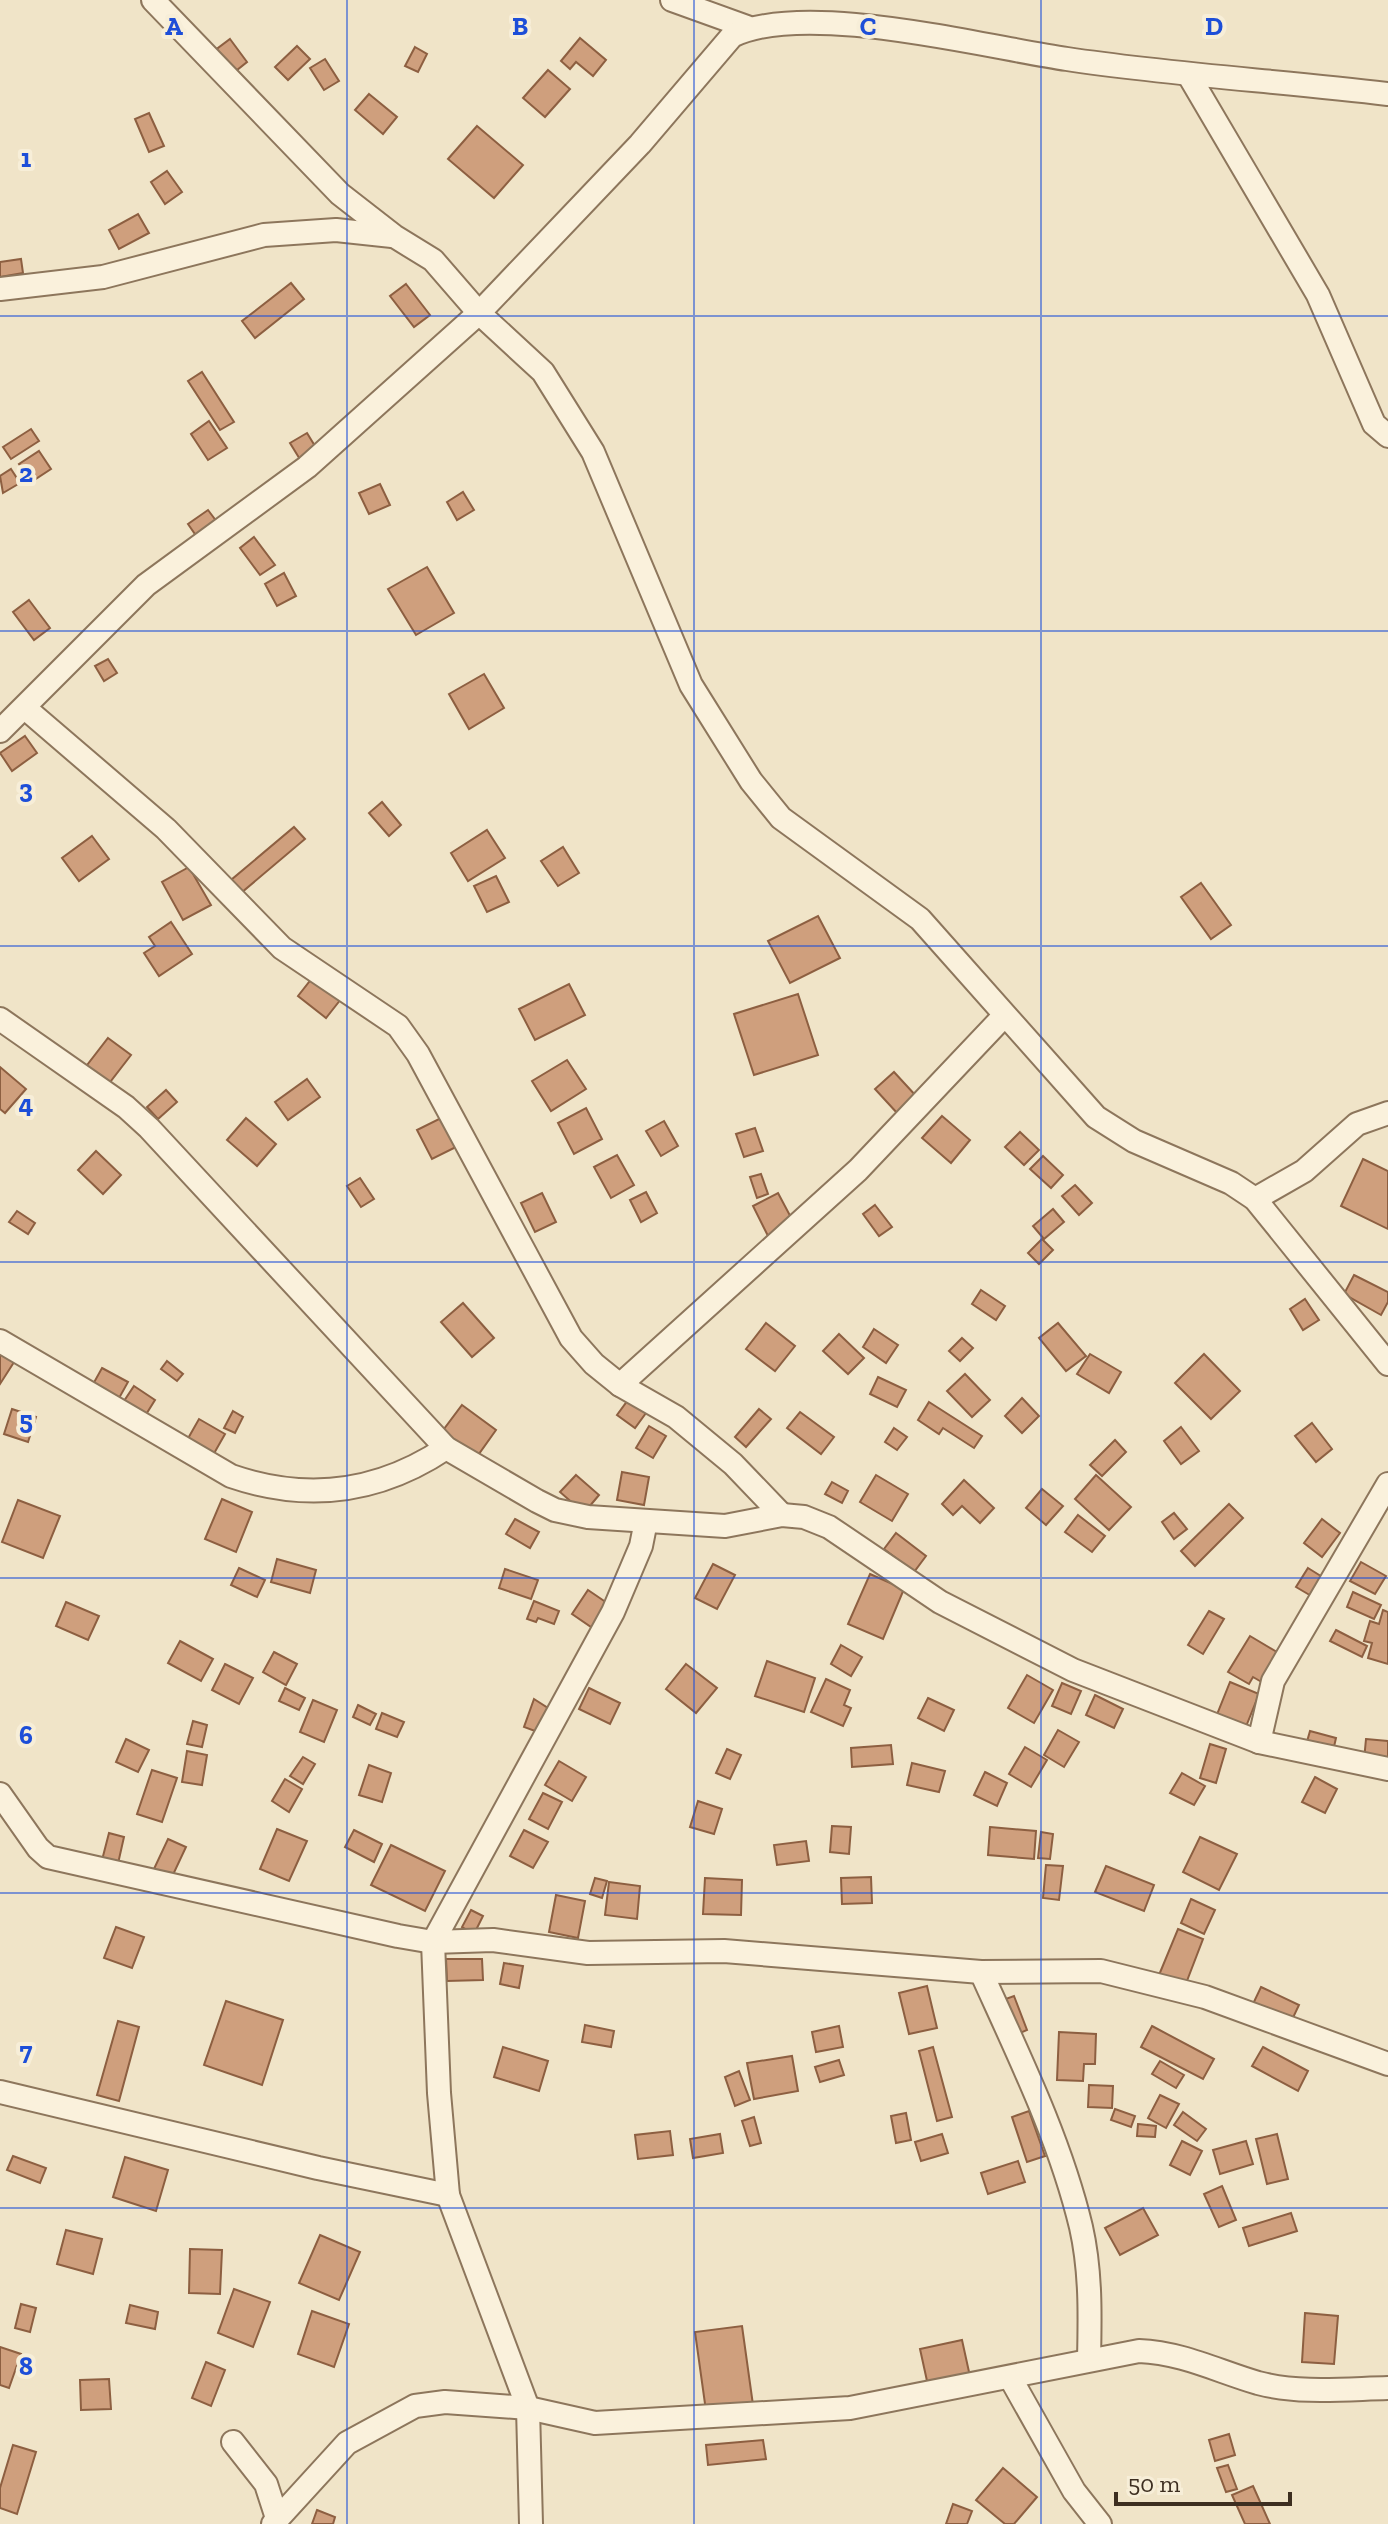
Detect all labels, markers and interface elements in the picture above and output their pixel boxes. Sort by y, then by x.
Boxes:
text: A [165,10,183,42]
text: B [512,10,528,42]
text: C [860,10,876,42]
text: D [1205,10,1223,42]
text: 1 [21,142,32,174]
text: 2 [19,457,33,489]
text: 3 [19,773,33,805]
text: 4 [19,1088,34,1120]
text: 5 [19,1404,33,1436]
text: 6 [19,1719,33,1751]
text: 7 [20,2035,33,2067]
text: 8 [19,2350,33,2382]
scale bar [1116,2456,1290,2506]
text: 50 m [1128,2469,1181,2498]

